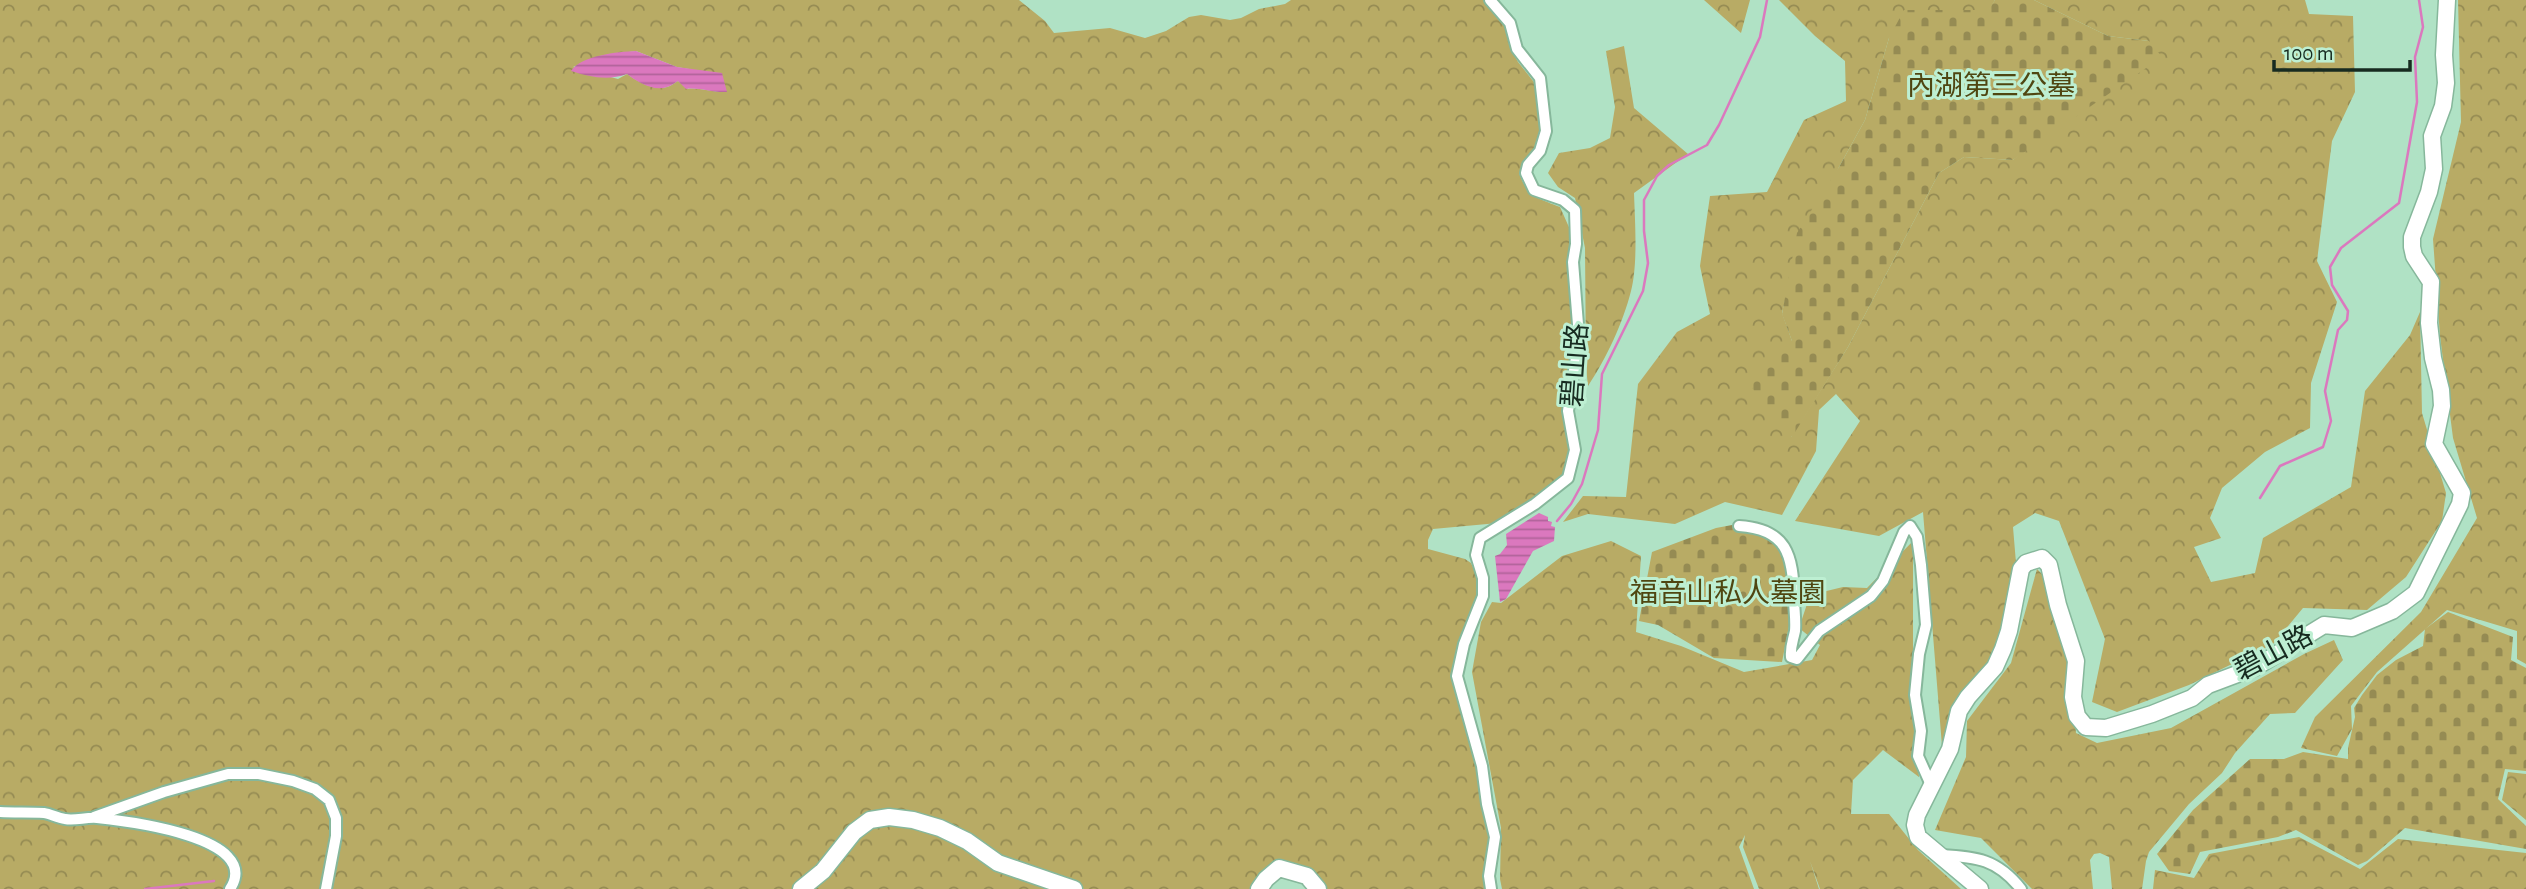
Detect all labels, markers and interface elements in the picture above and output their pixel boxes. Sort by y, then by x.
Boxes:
scale bar [2274,28,2410,72]
text: 100 m [2284,43,2334,64]
park label: 內湖第三公墓 [1907,71,2075,101]
street label: 碧山路 [1557,322,1593,408]
park label: 福音山私人墓園 [1630,578,1826,608]
street label: 碧山路 [2229,620,2318,686]

